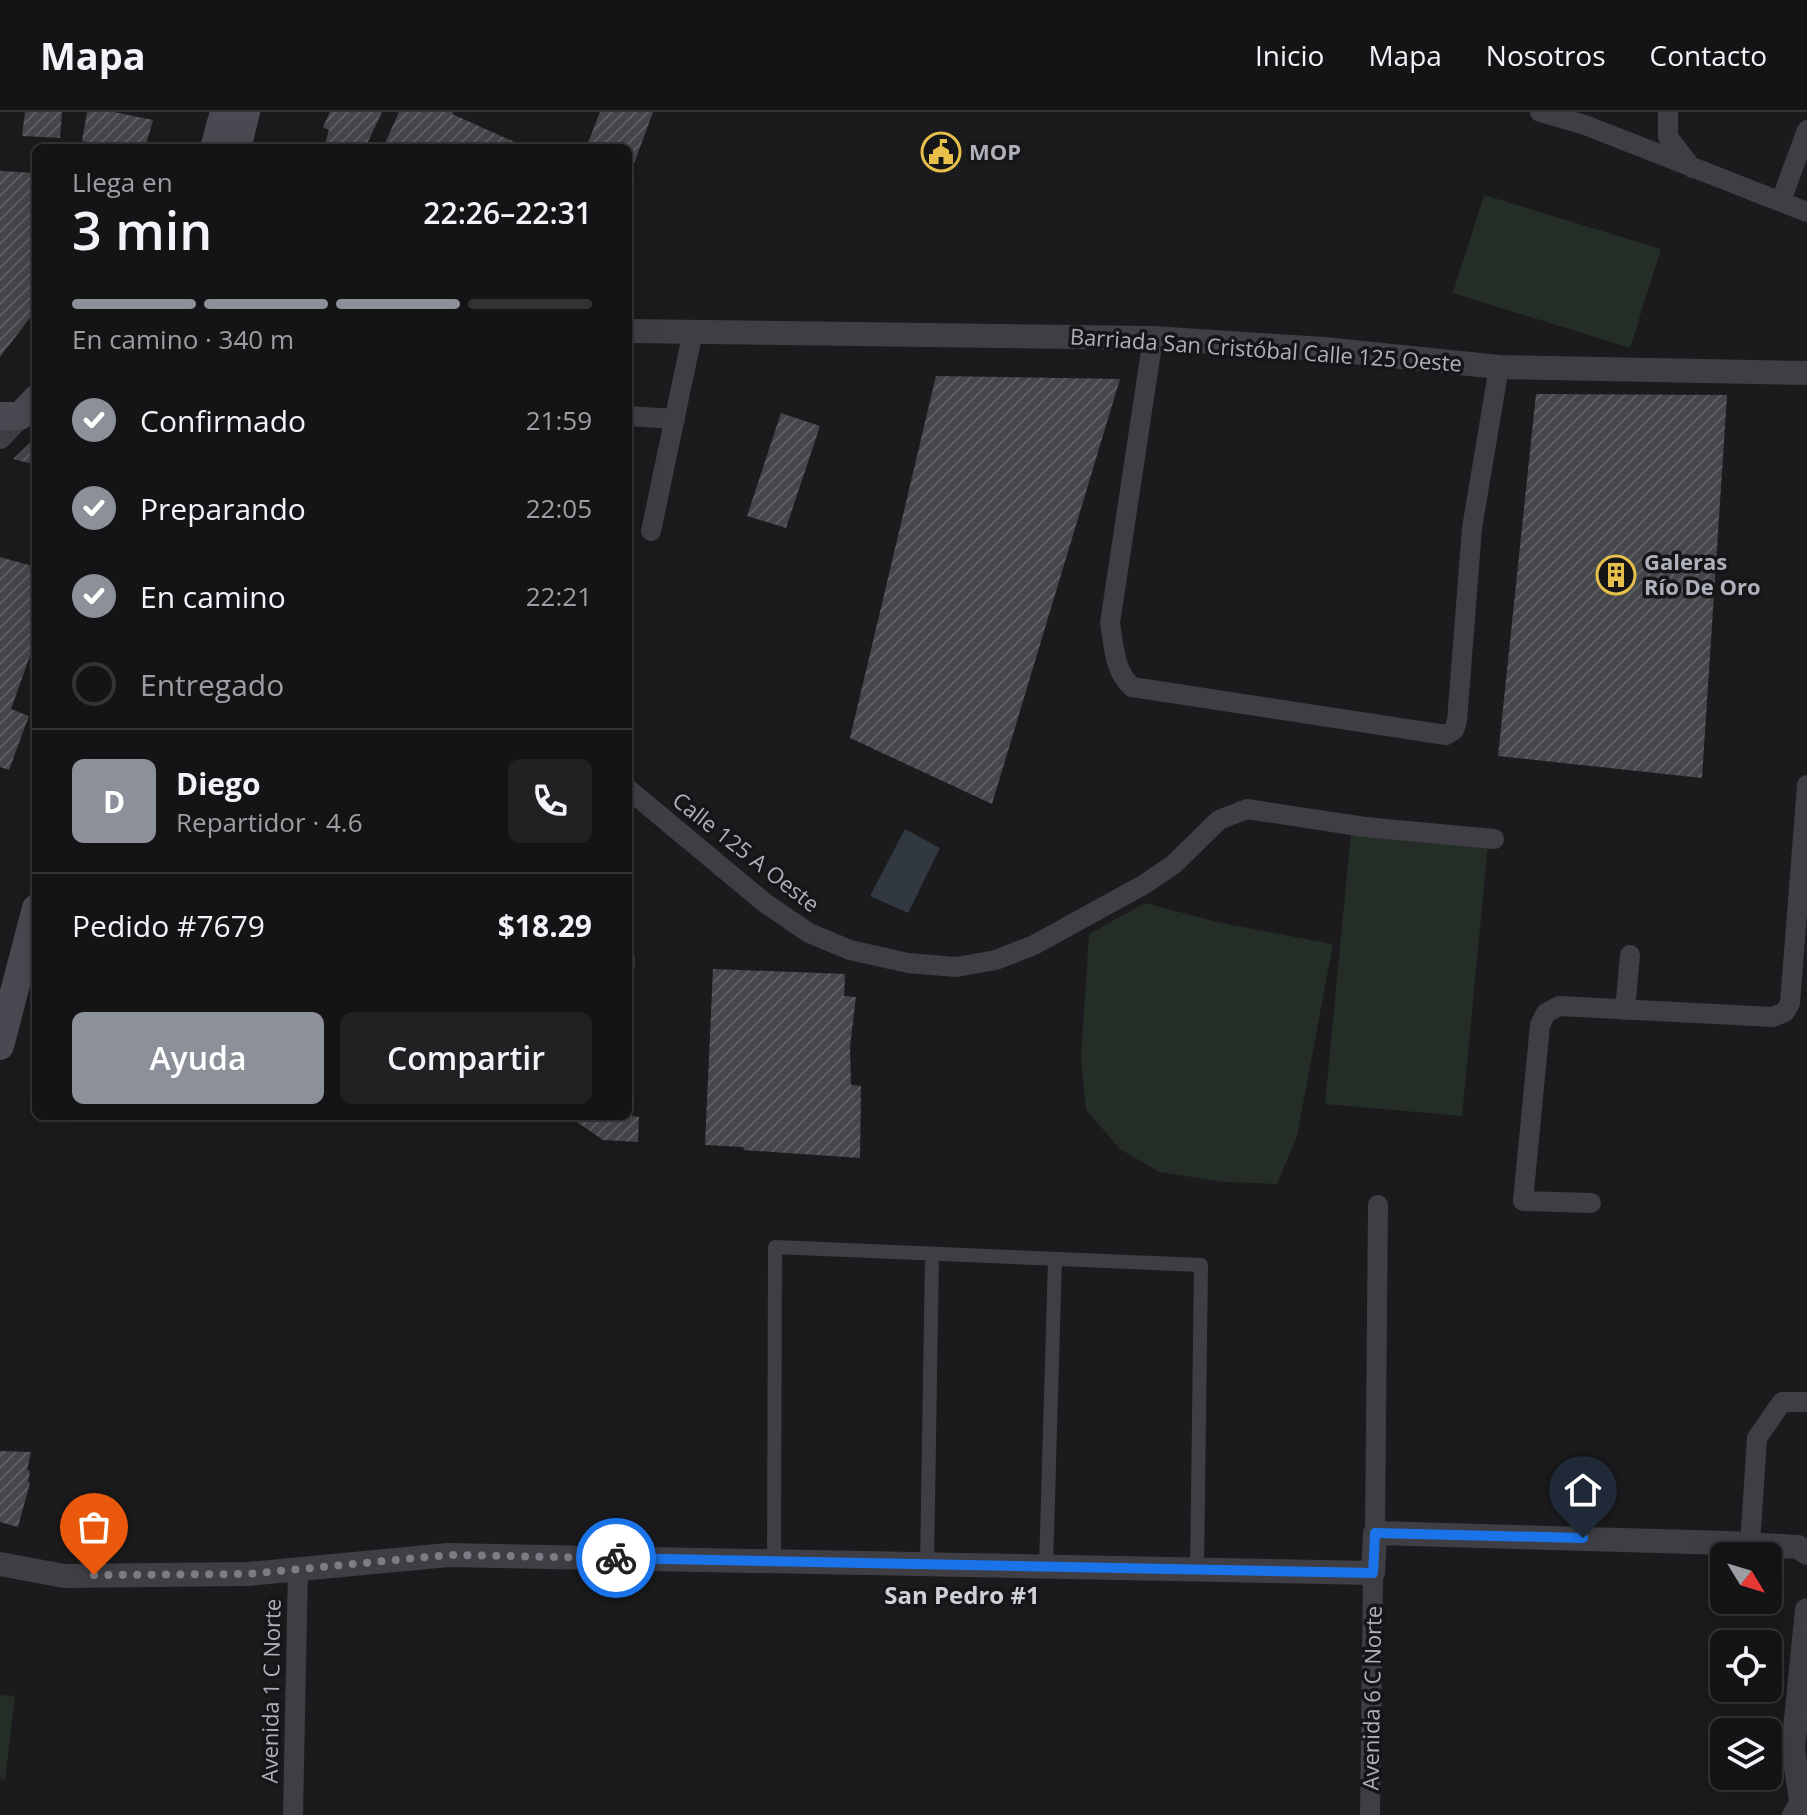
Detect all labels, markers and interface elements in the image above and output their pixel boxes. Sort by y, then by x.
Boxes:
text: Mapa [40,29,146,81]
text: Inicio [1255,36,1324,74]
text: Mapa [1368,36,1442,74]
text: Nosotros [1486,36,1606,74]
text: Contacto [1650,36,1767,74]
public building icon: MOP [920,131,962,173]
place label: MOP [969,136,1021,166]
text: Llega en [72,164,173,200]
text: 22:26–22:31 [423,192,592,233]
text: 3 min [72,194,212,265]
street label: Barriada San Cristóbal Calle 125 Oeste [1069,320,1463,378]
text: En camino · 340 m [72,321,294,357]
icon: check [72,398,116,442]
text: Confirmado [140,400,306,441]
text: 21:59 [526,402,592,438]
icon: check [72,486,116,530]
text: Preparando [140,488,306,529]
text: 22:05 [526,490,592,526]
place label: Galeras Río De Oro [1644,546,1761,601]
building icon: Galeras Río De Oro [1595,554,1637,596]
icon: check [72,574,116,618]
text: En camino [140,576,286,617]
text: 22:21 [526,578,592,614]
text: Entregado [140,664,284,705]
button: phone [508,759,592,843]
text: Diego [176,763,261,804]
text: D [103,781,125,822]
street label: Calle 125 A Oeste [667,784,826,918]
text: Repartidor · 4.6 [176,804,363,840]
text: Pedido #7679 [72,905,265,946]
text: $18.29 [498,905,592,946]
button: Ayuda [72,1012,324,1104]
button: Compartir [340,1012,592,1104]
pin [1549,1456,1617,1538]
icon: home [1561,1468,1605,1512]
pin [60,1493,128,1575]
icon: bag [72,1505,116,1549]
courier [576,1518,656,1598]
icon: bike [594,1536,638,1580]
north arrow [1710,1542,1782,1614]
map controls [1710,1542,1782,1790]
district label: San Pedro #1 [884,1578,1040,1611]
street label: Avenida 1 C Norte [253,1598,287,1784]
street label: Avenida 6 C Norte [1354,1605,1388,1791]
button: locate [1710,1630,1782,1702]
button: layers [1710,1718,1782,1790]

